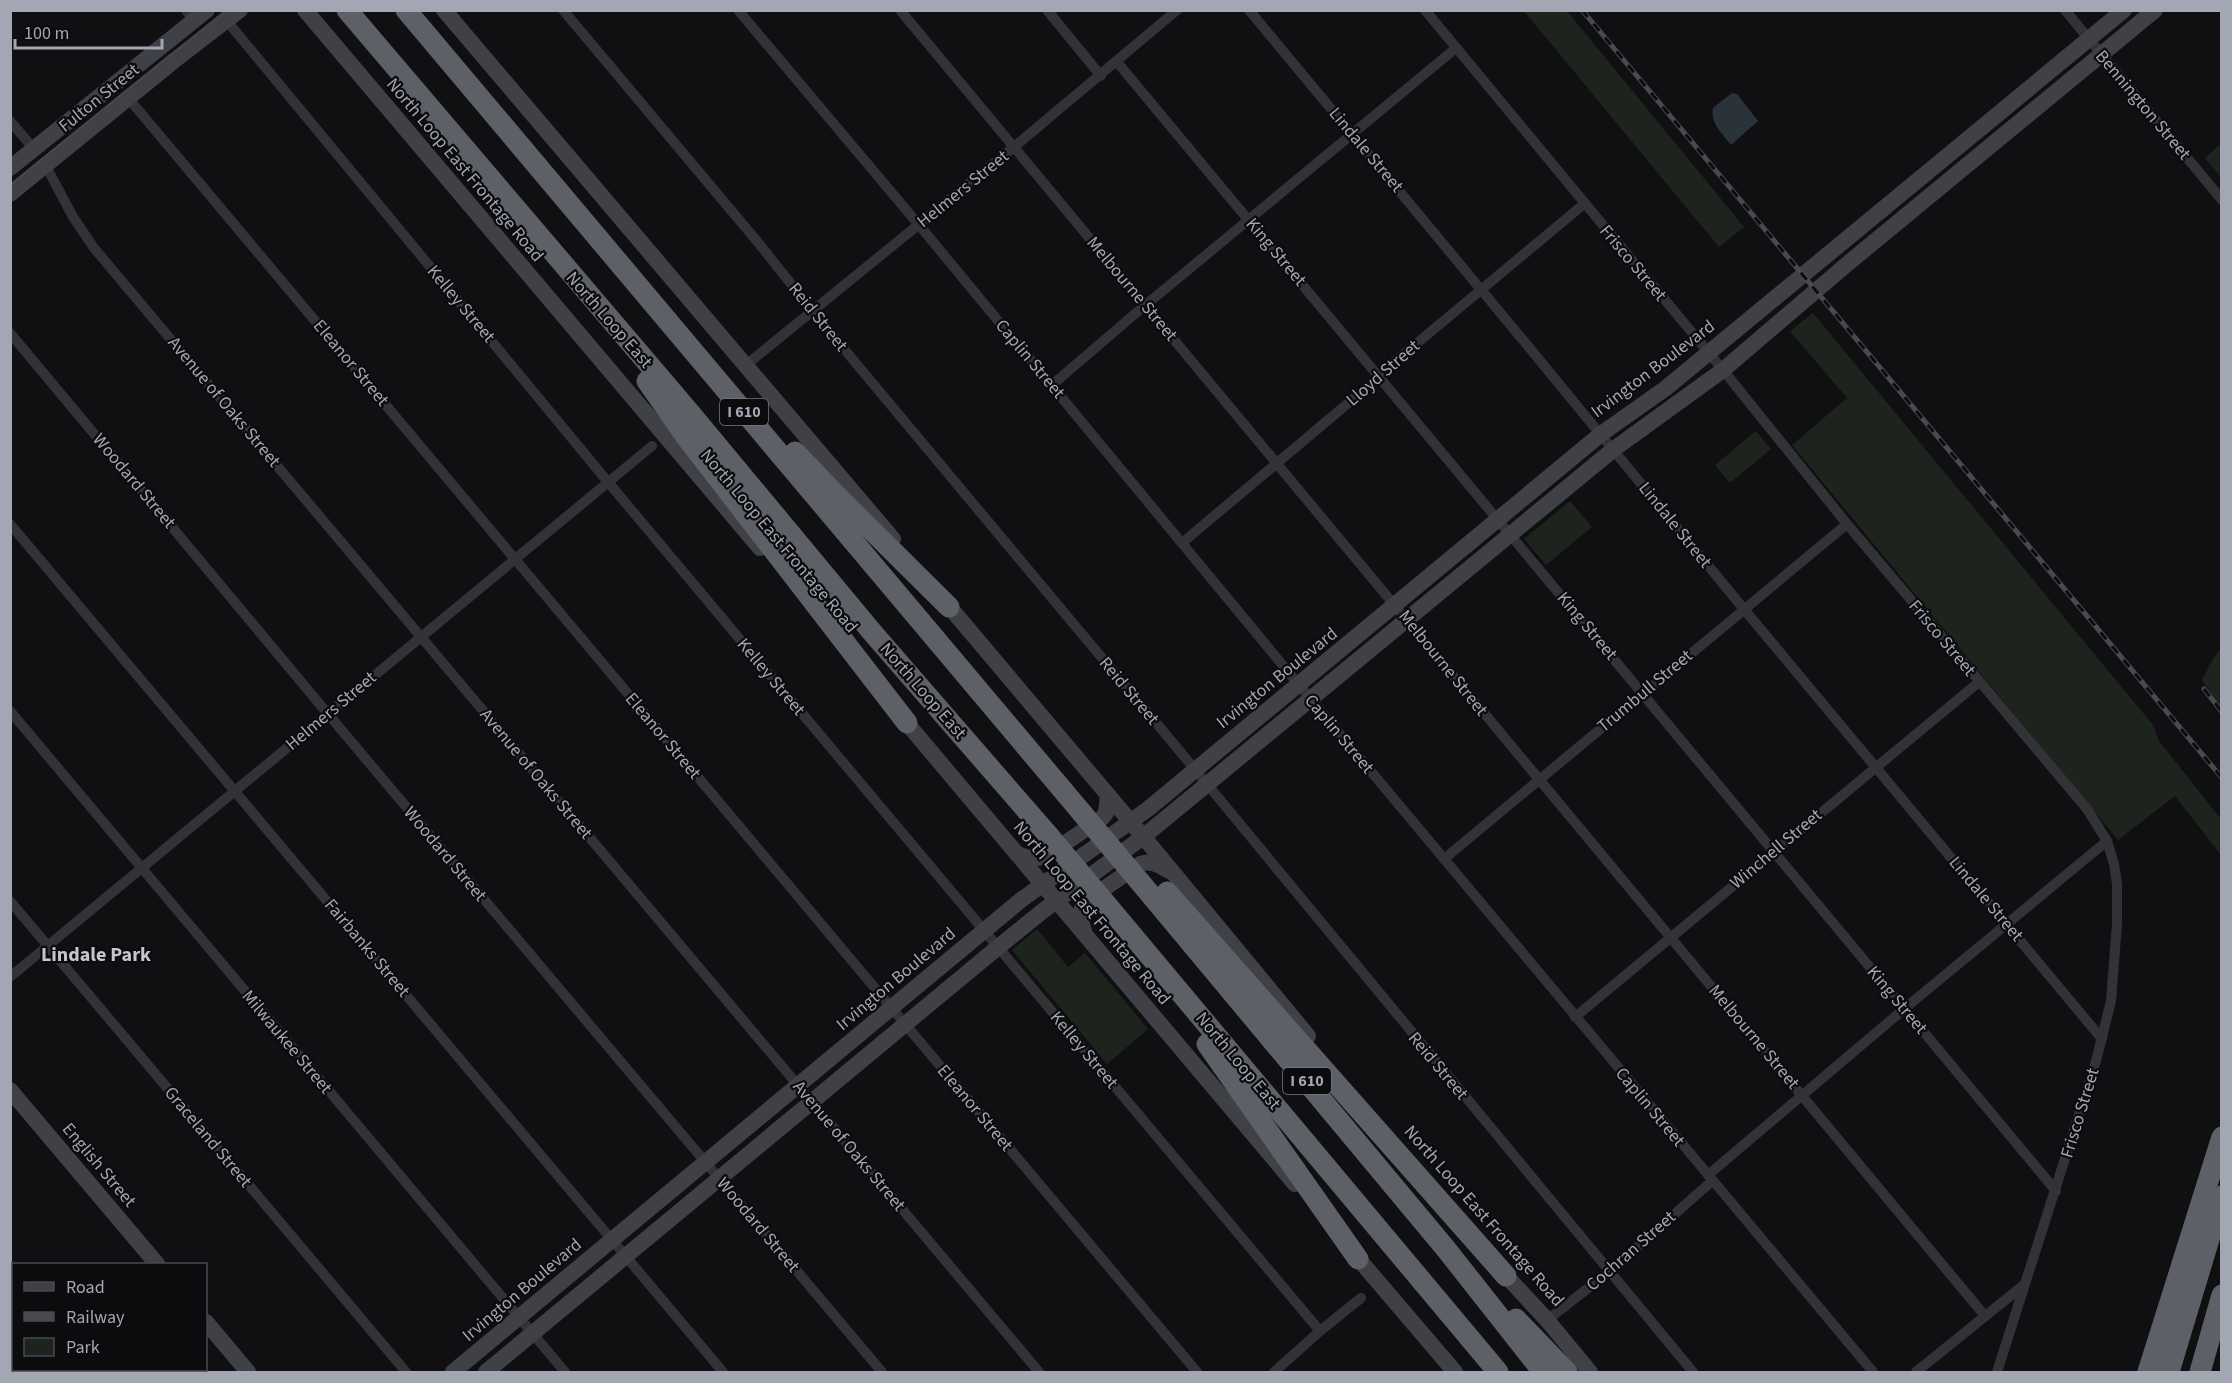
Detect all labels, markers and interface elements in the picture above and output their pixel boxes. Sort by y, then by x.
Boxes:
scale bar [15,12,162,50]
text: 100 m [24,21,69,46]
street label: Bennington Street [2089,45,2197,165]
street label: Fulton Street [53,58,145,138]
street label: North Loop East Frontage Road [380,73,550,267]
street label: Lindale Street [1323,102,1409,198]
street label: Helmers Street [912,144,1014,234]
street label: King Street [1240,212,1312,292]
street label: Frisco Street [1594,219,1672,307]
street label: Melbourne Street [1081,231,1183,347]
street label: Kelley Street [421,260,501,348]
street label: North Loop East [560,266,658,374]
street label: Reid Street [782,277,854,357]
street label: Eleanor Street [307,314,395,412]
street label: Caplin Street [989,314,1071,404]
street label: Irvington Boulevard [1586,314,1720,424]
street label: Avenue of Oaks Street [162,331,286,473]
street label: Lloyd Street [1341,334,1425,412]
road number: I 610 [720,399,768,425]
street label: Woodard Street [87,428,181,534]
street label: North Loop East Frontage Road [694,444,864,638]
street label: Lindale Street [1632,477,1718,573]
street label: King Street [1551,586,1623,666]
street label: Frisco Street [1903,594,1981,682]
street label: Melbourne Street [1392,605,1494,721]
street label: Irvington Boulevard [1211,621,1343,735]
street label: Kelley Street [731,633,811,721]
street label: North Loop East [874,637,972,745]
street label: Trumbull Street [1592,644,1698,738]
street label: Reid Street [1093,652,1165,730]
street label: Helmers Street [280,666,382,756]
street label: Eleanor Street [619,687,707,785]
street label: Caplin Street [1298,689,1380,779]
street label: Avenue of Oaks Street [474,703,598,845]
street label: Woodard Street [398,801,492,907]
street label: Winchell Street [1725,803,1827,895]
street label: North Loop East Frontage Road [1007,816,1177,1010]
street label: Lindale Street [1943,851,2029,947]
street label: Fairbanks Street [318,893,416,1003]
street label: Irvington Boulevard [831,921,961,1037]
district label: Lindale Park [41,941,151,969]
street label: King Street [1861,960,1933,1040]
street label: Melbourne Street [1703,979,1805,1095]
street label: Milwaukee Street [236,985,338,1099]
street label: Kelley Street [1044,1006,1124,1094]
street label: North Loop East [1190,1007,1286,1115]
street label: Reid Street [1402,1027,1474,1105]
street label: Eleanor Street [931,1059,1019,1157]
street label: Caplin Street [1609,1062,1691,1152]
street label: Frisco Street [2054,1065,2106,1161]
road number: I 610 [1283,1068,1331,1094]
street label: Avenue of Oaks Street [787,1075,911,1217]
street label: Graceland Street [158,1081,258,1193]
street label: English Street [56,1117,142,1213]
street label: North Loop East Frontage Road [1398,1120,1570,1312]
street label: Woodard Street [711,1172,805,1278]
street label: Cochran Street [1581,1205,1681,1297]
street label: Irvington Boulevard [457,1232,587,1348]
legend [12,1263,207,1371]
text: Road [66,1275,105,1300]
text: Railway [66,1305,125,1330]
text: Park [66,1335,100,1360]

